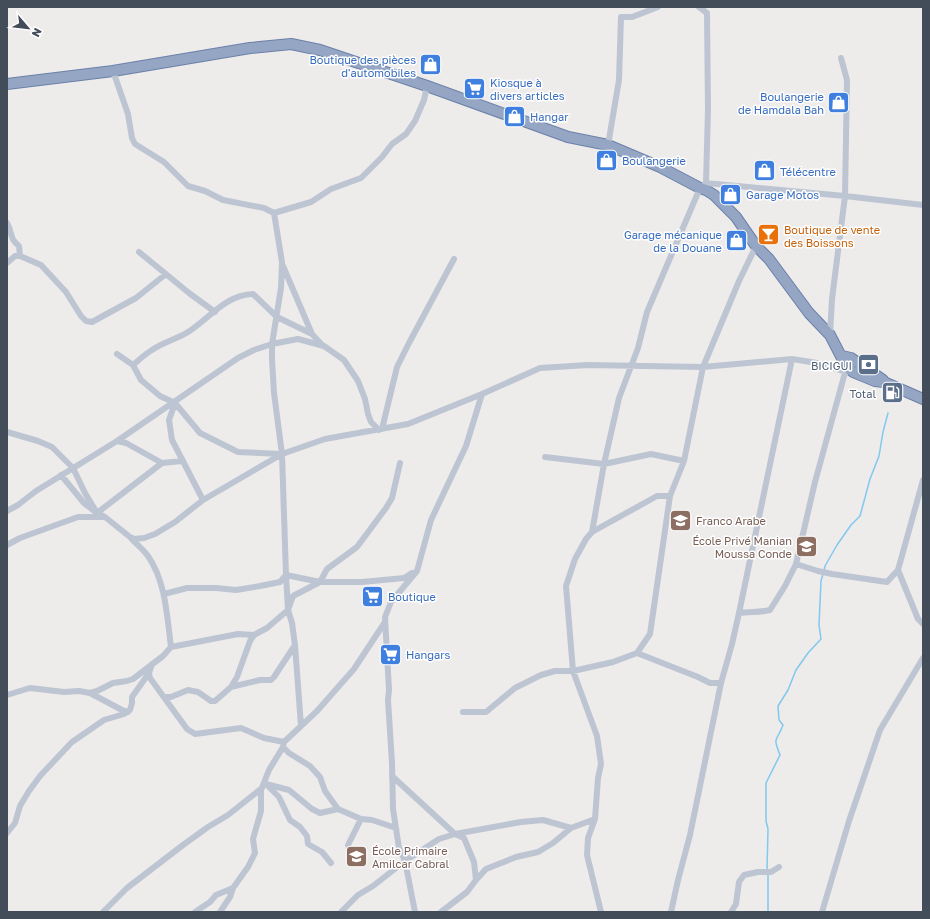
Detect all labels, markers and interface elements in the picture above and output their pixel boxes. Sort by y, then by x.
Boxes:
north arrow [8,8,48,48]
text: N [30,26,45,40]
shop icon: Boutique des pièces d'automobiles [418,52,444,78]
place label: Boutique des pièces d'automobiles [309,53,416,79]
supermarket icon: Kiosque à divers articles [462,75,488,101]
place label: Kiosque à divers articles [490,76,565,102]
shop icon: Boulangerie de Hamdala Bah [826,89,852,115]
place label: Boulangerie de Hamdala Bah [738,90,824,116]
shop icon: Hangar [501,103,527,129]
place label: Hangar [530,110,569,123]
shop icon: Boulangerie [594,147,620,173]
place label: Boulangerie [622,154,686,167]
shop icon: Télécentre [751,158,777,184]
place label: Télécentre [780,165,836,178]
shop icon: Garage Motos [717,181,743,207]
place label: Garage Motos [746,188,819,201]
bar icon: Boutique de vente des Boissons [756,222,782,248]
place label: Boutique de vente des Boissons [784,223,880,249]
shop icon: Garage mécanique de la Douane [724,227,750,253]
place label: Garage mécanique de la Douane [624,228,722,254]
bank icon: BICIGUI [855,352,881,378]
place label: BICIGUI [811,359,852,372]
fuel station icon: Total [879,380,905,406]
place label: Total [849,387,876,400]
school or university icon: Franco Arabe [668,507,694,533]
place label: Franco Arabe [696,514,766,527]
school or university icon: École Privé Manian Moussa Conde [794,533,820,559]
place label: École Privé Manian Moussa Conde [692,534,792,560]
supermarket icon: Boutique [359,583,385,609]
place label: Boutique [388,590,436,603]
supermarket icon: Hangars [378,641,404,667]
place label: Hangars [406,648,451,661]
school or university icon: École Primaire Amilcar Cabral [344,843,370,869]
place label: École Primaire Amilcar Cabral [372,844,450,870]

